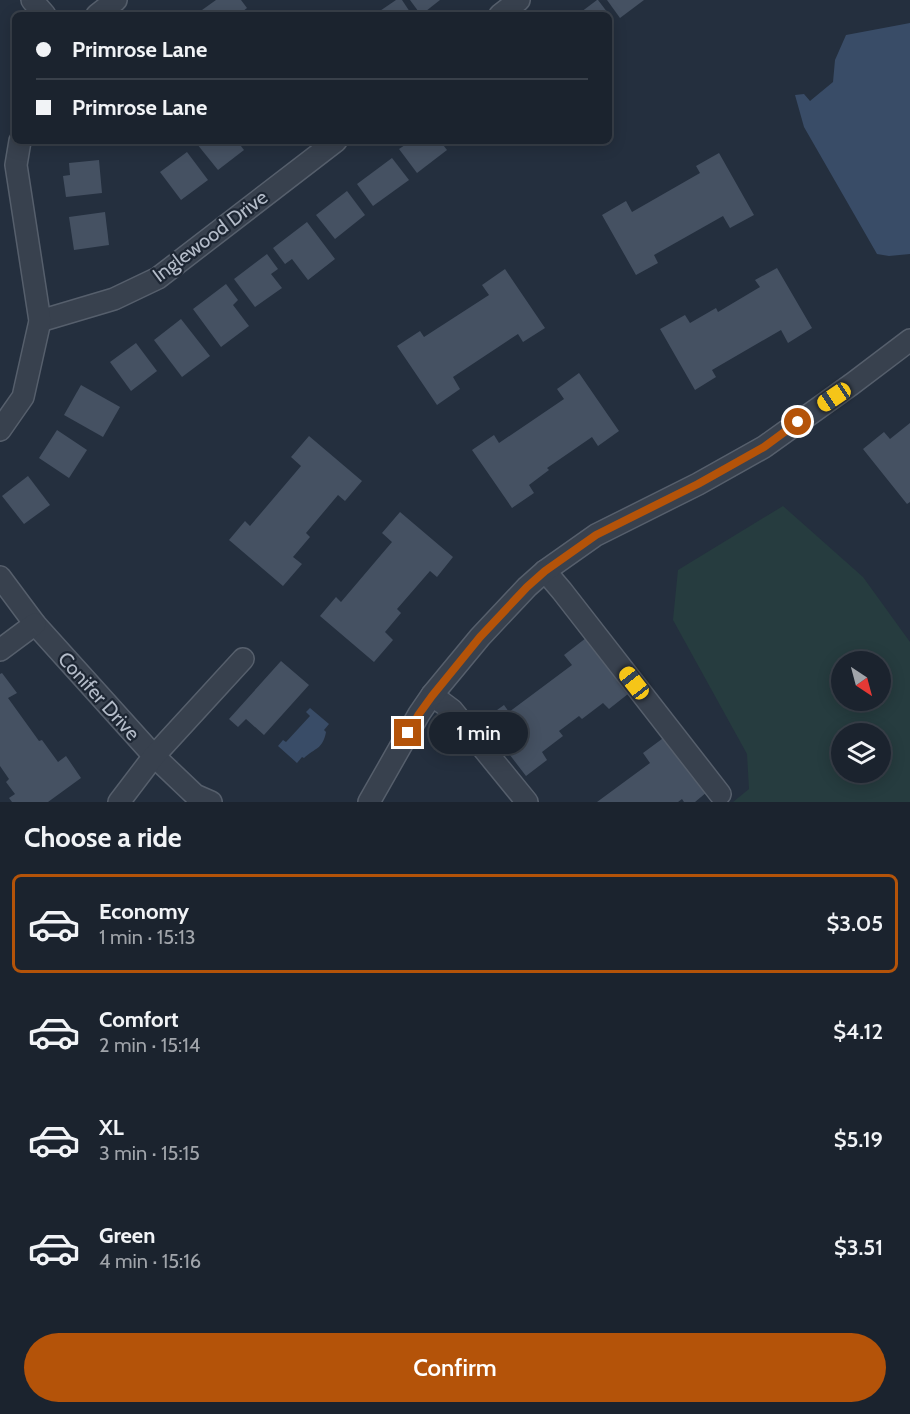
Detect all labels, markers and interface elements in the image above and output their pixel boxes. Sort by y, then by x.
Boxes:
text: Primrose Lane [72,36,207,63]
text: Primrose Lane [72,94,207,121]
street label: Inglewood Drive [148,185,272,287]
car [814,379,854,415]
route start [784,408,811,435]
street label: Conifer Drive [53,647,145,745]
north arrow [831,651,891,711]
map controls [831,651,891,783]
car [616,663,652,703]
callout: 1 min [429,712,528,754]
route end [394,719,421,746]
text: 1 min [456,721,501,745]
button: layers [831,723,891,783]
text: Choose a ride [24,821,182,854]
icon: car [27,897,81,951]
text: Economy [99,898,189,925]
text: $3.05 [827,910,883,937]
text: 1 min · 15:13 [99,925,196,949]
icon: car [27,1005,81,1059]
text: Comfort [99,1006,178,1033]
text: $4.12 [833,1018,883,1045]
text: 2 min · 15:14 [99,1033,200,1057]
icon: car [27,1113,81,1167]
text: XL [99,1114,124,1141]
text: $5.19 [834,1126,883,1153]
text: 3 min · 15:15 [99,1141,200,1165]
icon: car [27,1221,81,1275]
text: Green [99,1222,155,1249]
text: $3.51 [834,1234,883,1261]
text: 4 min · 15:16 [99,1249,201,1273]
button: Confirm [24,1333,886,1402]

